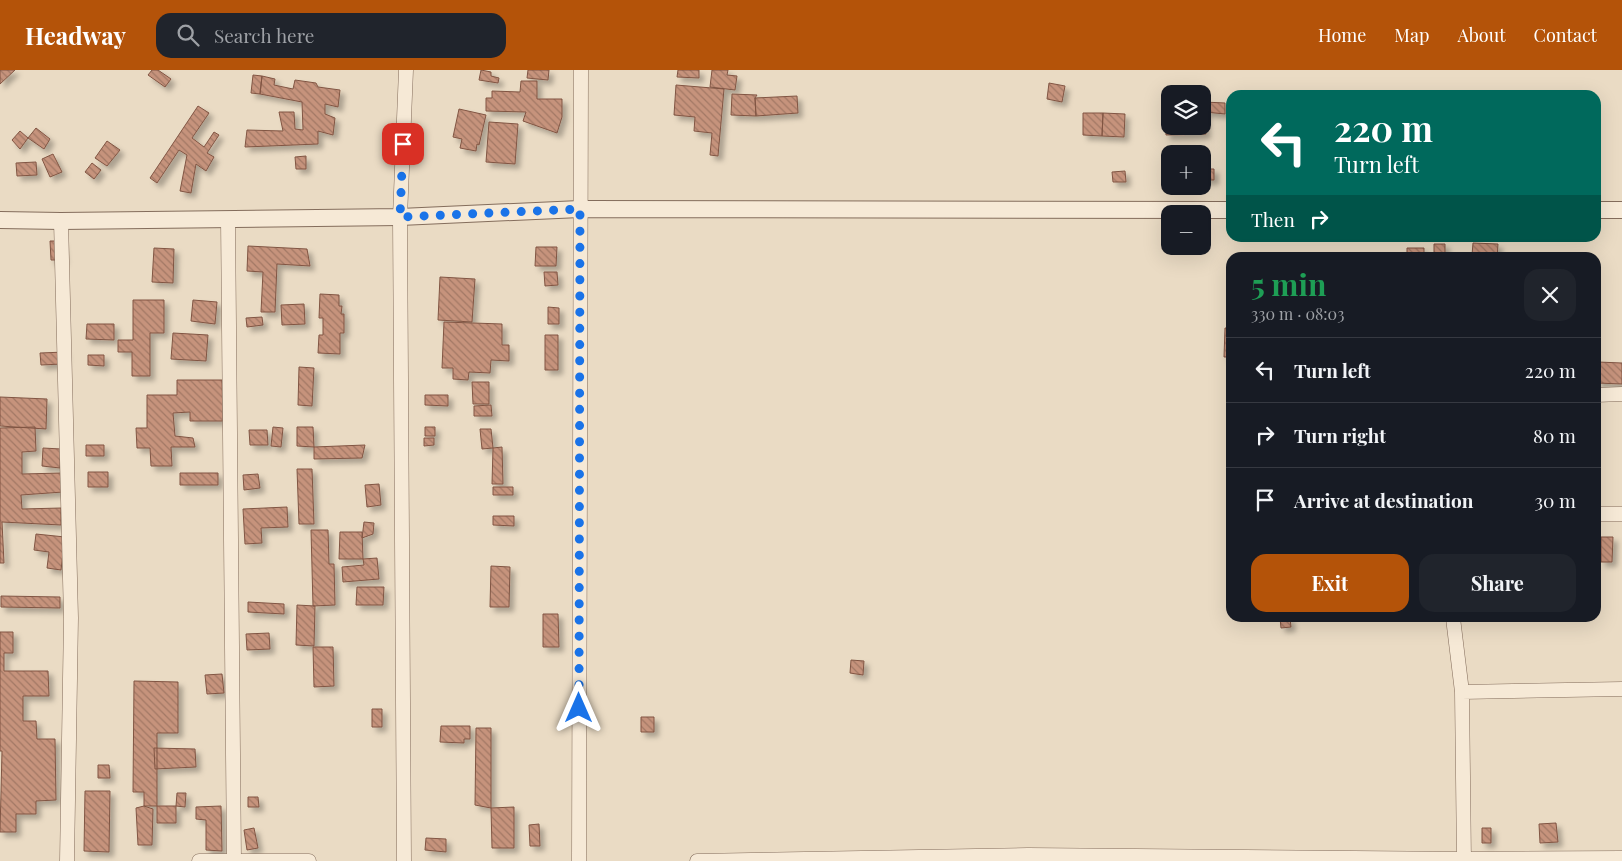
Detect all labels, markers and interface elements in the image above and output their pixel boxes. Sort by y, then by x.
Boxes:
search box [156,13,506,58]
text: Headway [25,19,126,51]
icon: search [174,21,202,49]
text: Search here [214,22,314,48]
text: Home [1318,23,1366,47]
text: Map [1394,23,1429,47]
text: About [1457,23,1506,47]
text: Contact [1534,23,1597,47]
map controls [1161,85,1211,255]
button: layers [1161,85,1211,135]
text: 220 m [1334,104,1433,151]
icon: left [1251,110,1316,175]
pin [382,123,424,165]
icon: arrive [389,130,417,158]
button: + [1161,145,1211,195]
text: Turn left [1334,149,1419,179]
button: − [1161,205,1211,255]
icon: right [1305,205,1333,233]
text: Then [1251,206,1295,232]
text: 5 min [1251,264,1326,304]
button: close [1524,269,1576,321]
text: 330 m · 08:03 [1251,303,1344,324]
icon: left [1251,356,1279,384]
text: Turn left [1294,357,1371,383]
text: 220 m [1525,357,1576,383]
icon: right [1251,421,1279,449]
text: Turn right [1294,422,1386,448]
text: 80 m [1533,422,1576,448]
icon: arrive [1251,486,1279,514]
text: Arrive at destination [1294,487,1474,513]
text: 30 m [1534,487,1576,513]
button: Exit [1251,554,1409,612]
button: Share [1419,554,1576,612]
position arrow [552,681,604,733]

